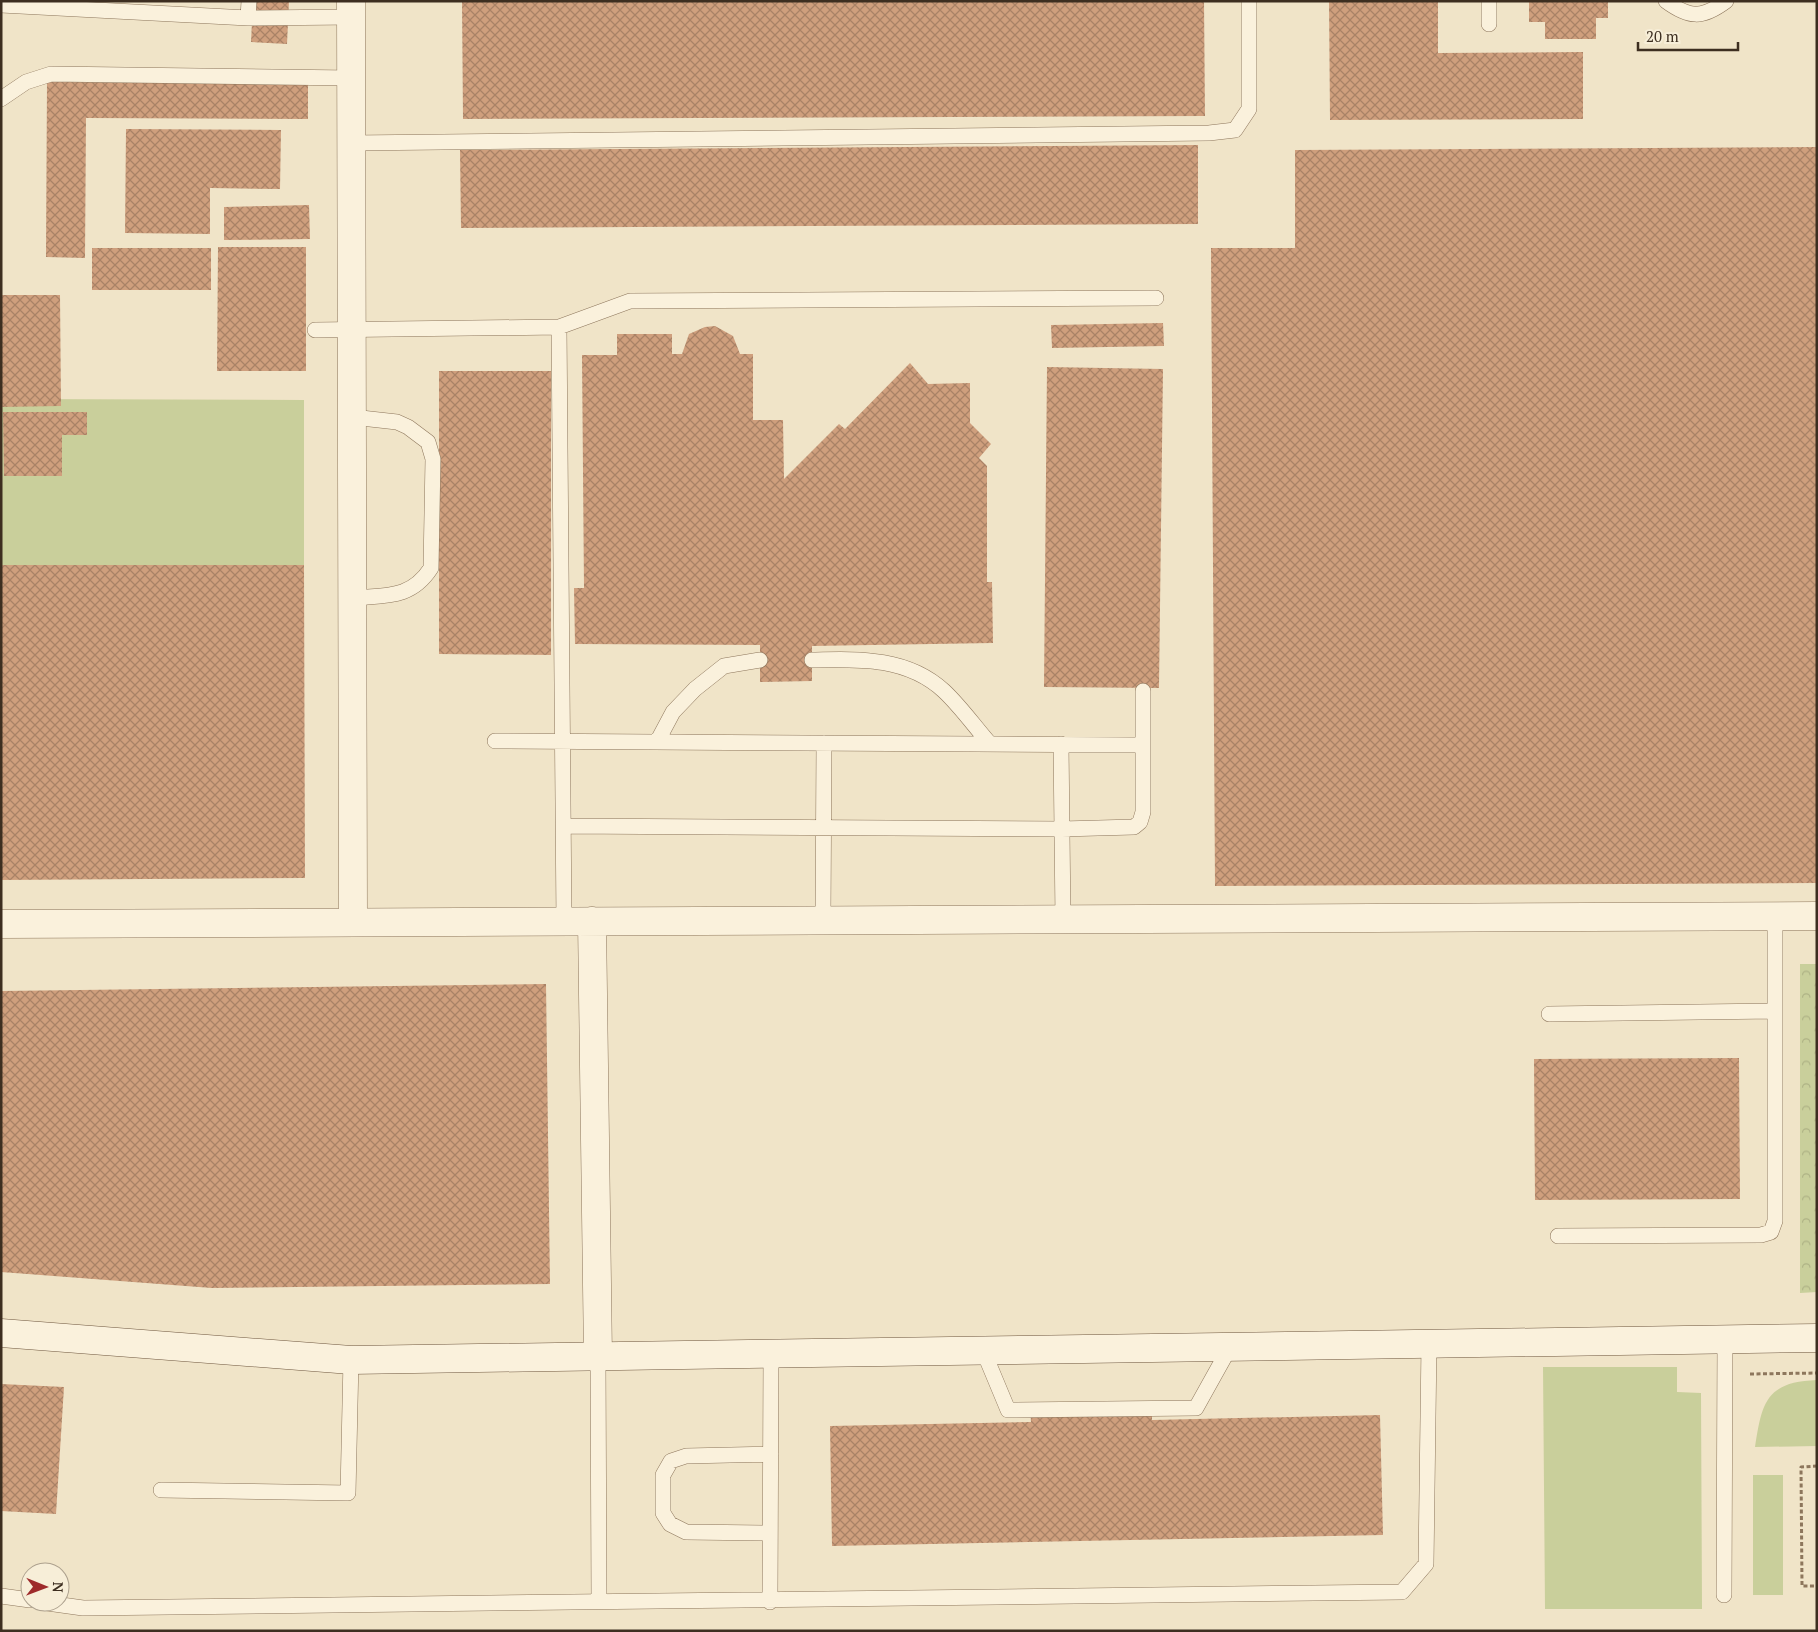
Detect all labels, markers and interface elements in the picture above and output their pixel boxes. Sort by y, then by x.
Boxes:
scale bar [1638,20,1738,52]
text: 20 m [1646,26,1679,46]
north arrow [20,1562,70,1612]
text: N [49,1582,68,1593]

